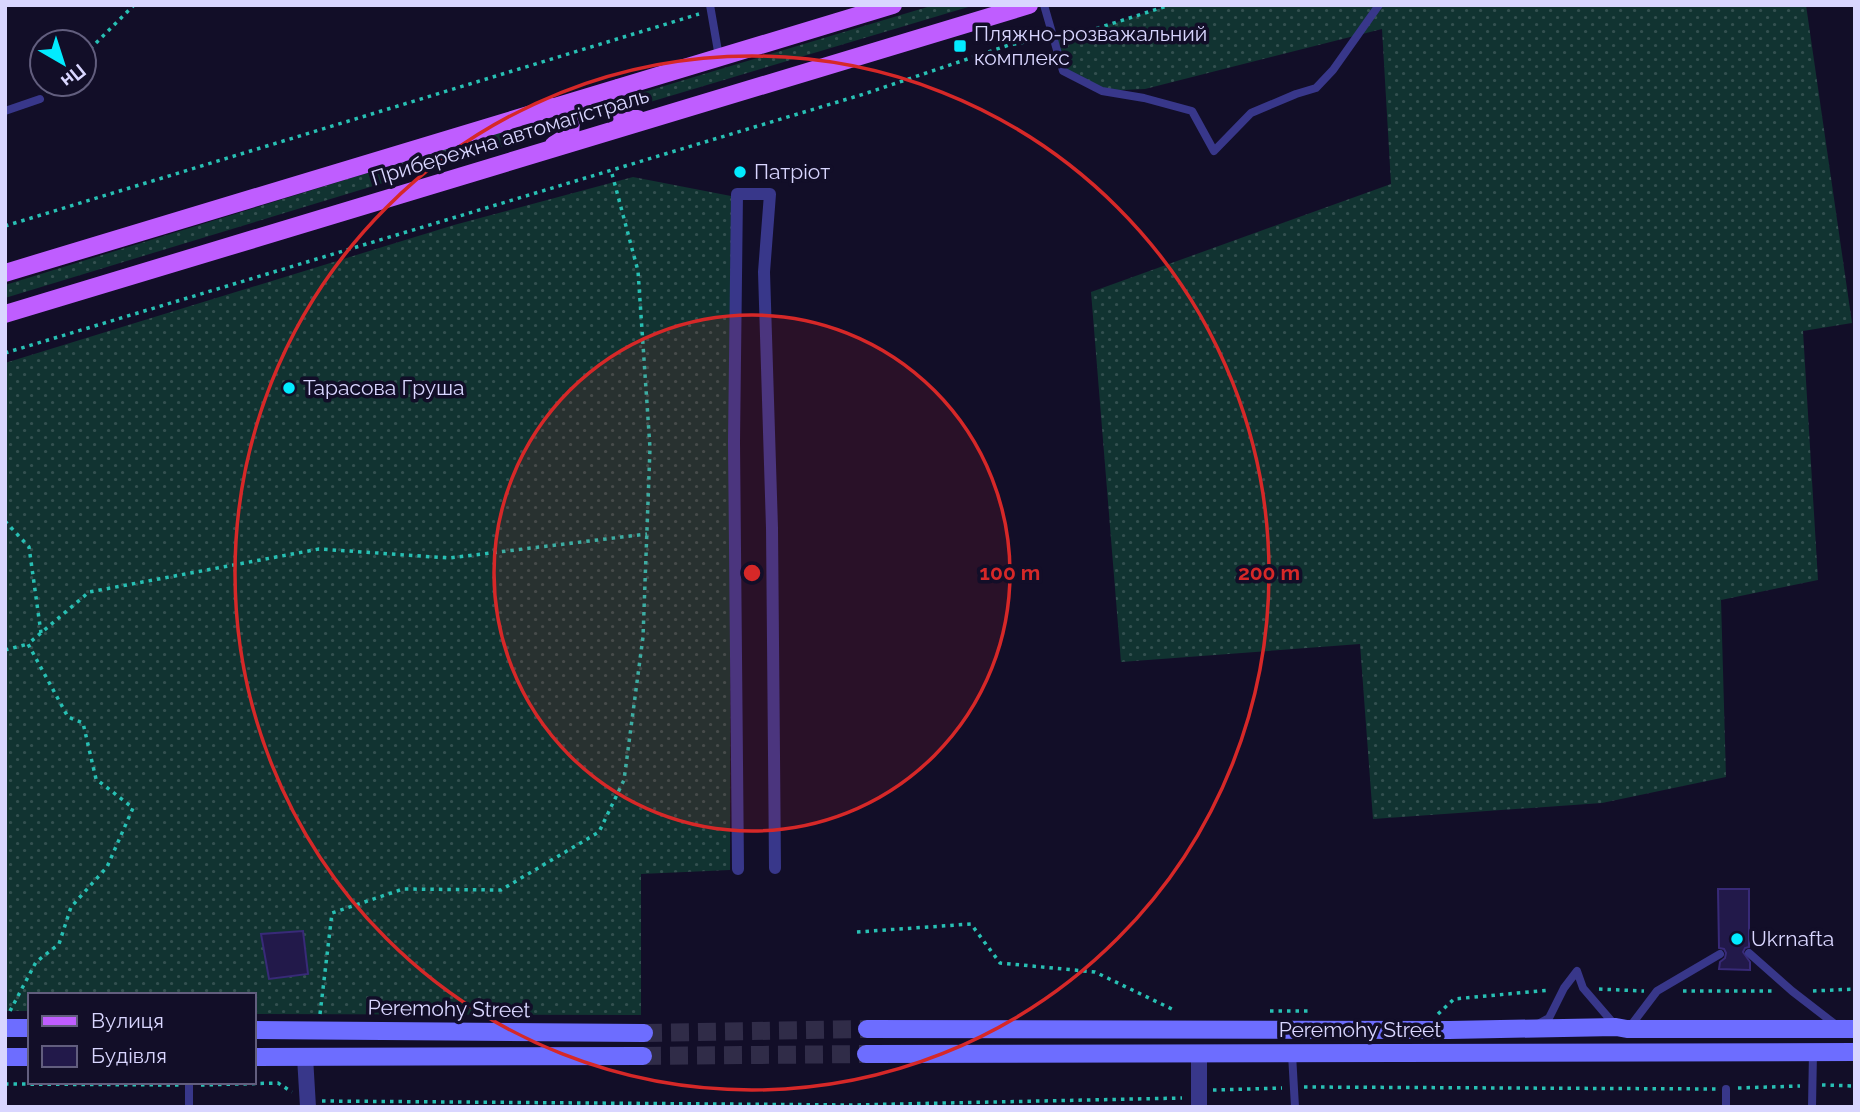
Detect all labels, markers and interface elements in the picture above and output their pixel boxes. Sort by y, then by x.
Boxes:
place label: Пляжно-розважальний комплекс [974,21,1207,70]
north arrow [28,28,98,98]
marker: Пляжно-розважальний комплекс [952,38,968,54]
text: Пн [57,60,90,93]
street label: Прибережна автомагістраль [368,82,652,191]
place label: Патріот [754,159,830,184]
marker: Патріот [732,164,748,180]
place label: Тарасова Груша [303,375,464,400]
marker: Тарасова Груша [281,380,297,396]
text: 100 m [980,560,1040,585]
text: 200 m [1238,560,1300,585]
centre of rings [740,561,764,585]
place label: Ukrnafta [1751,926,1834,951]
marker: Ukrnafta [1729,931,1745,947]
legend [28,993,256,1084]
street label: Peremohy Street [367,995,531,1022]
text: Вулиця [91,1008,164,1033]
street label: Peremohy Street [1279,1017,1441,1042]
text: Будівля [91,1043,167,1068]

